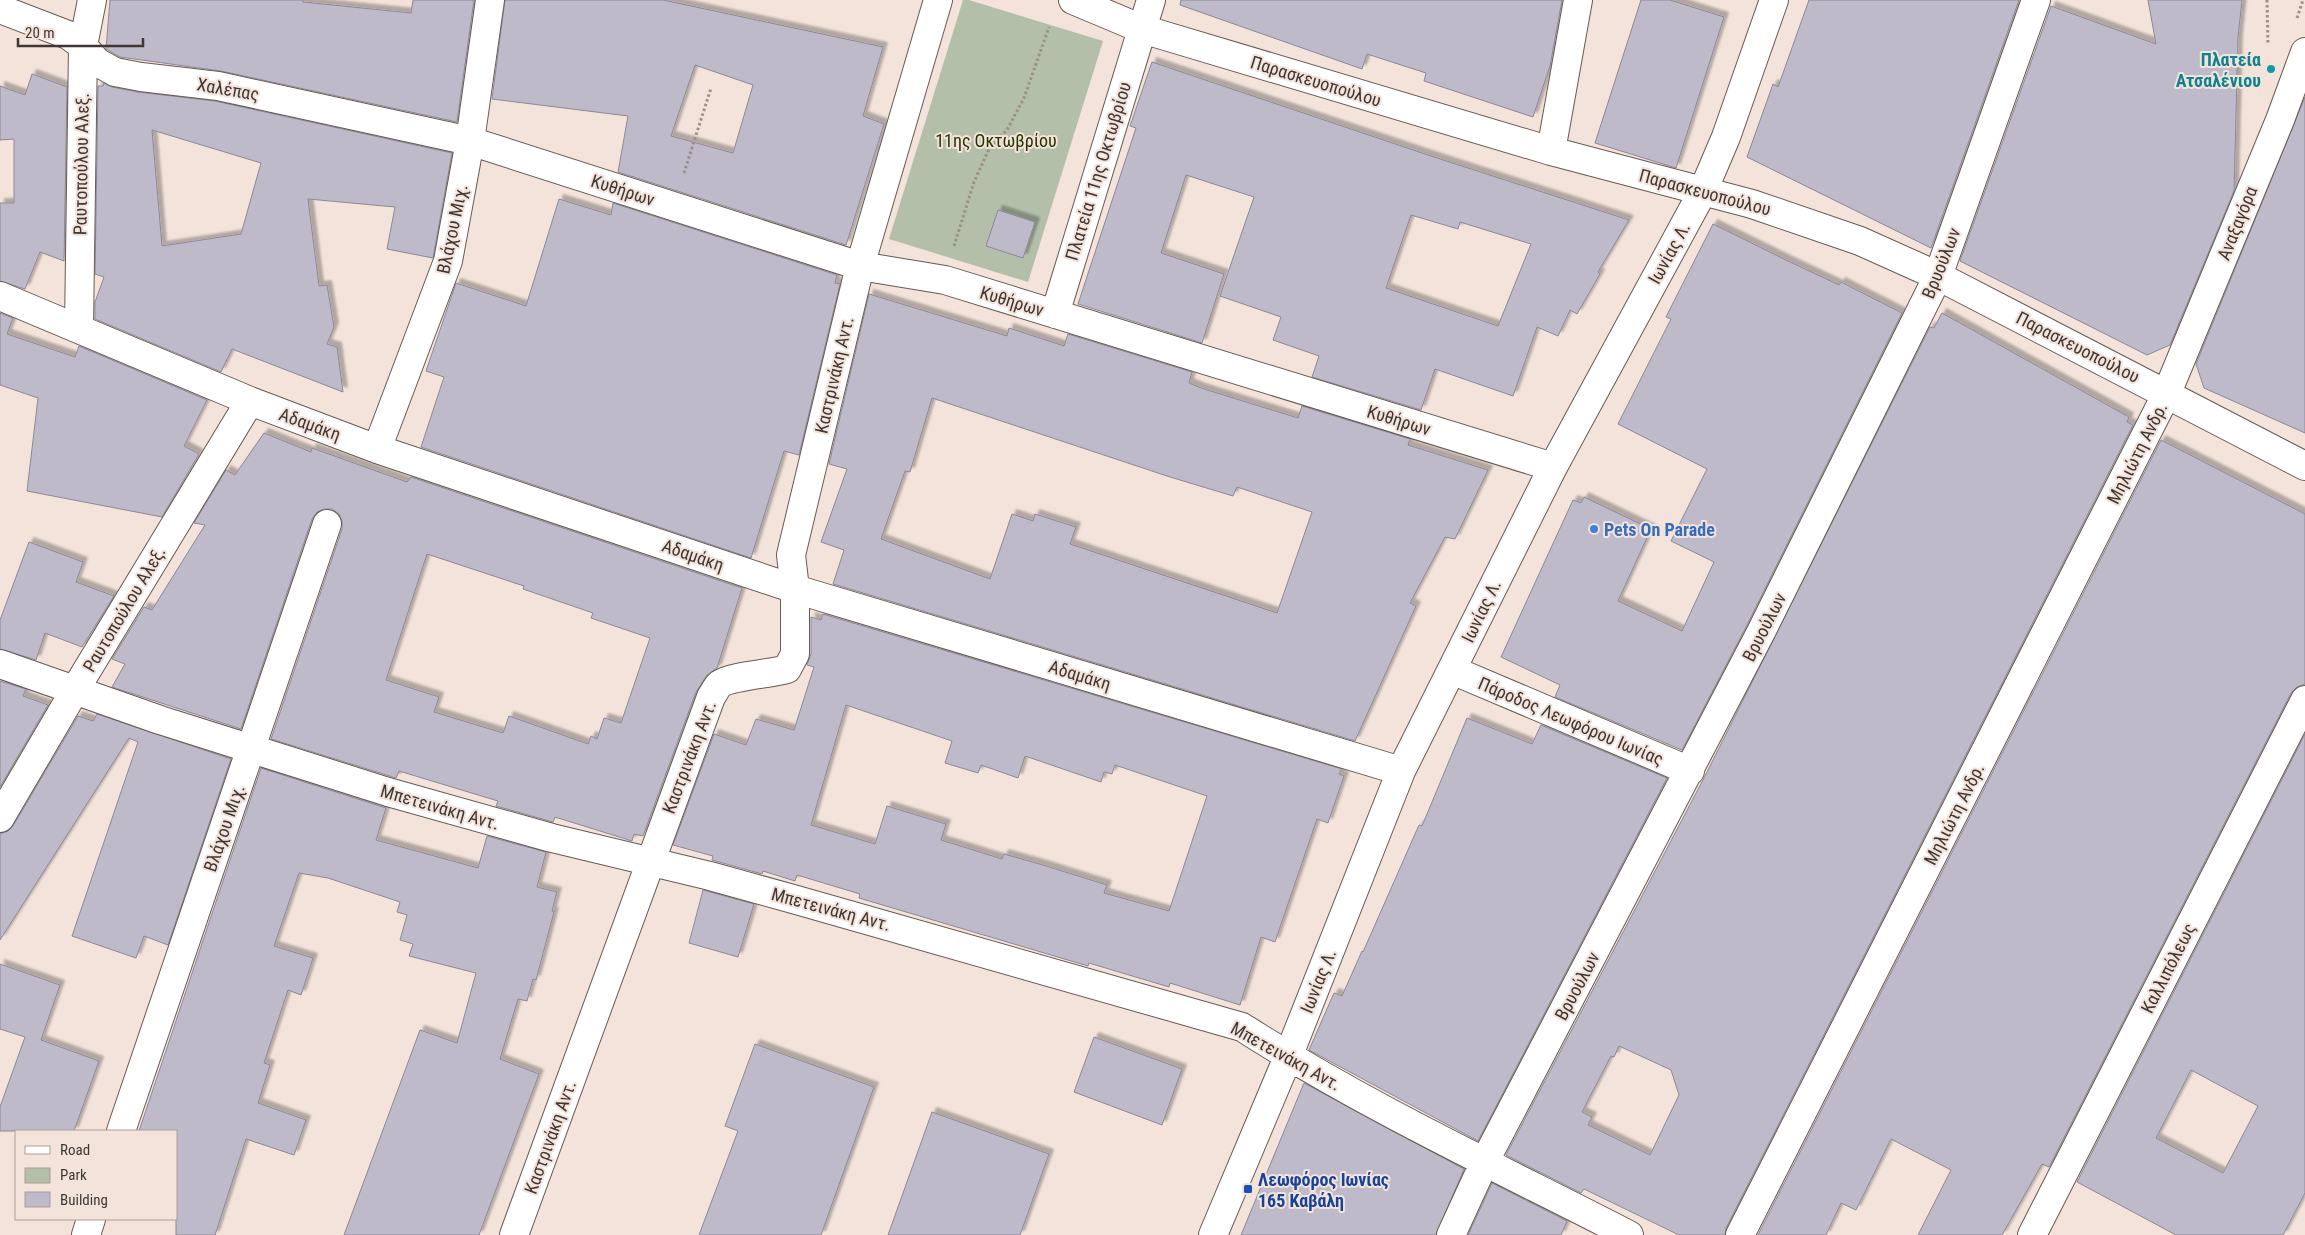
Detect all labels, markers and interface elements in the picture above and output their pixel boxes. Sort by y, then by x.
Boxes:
scale bar [18,15,142,47]
text: 20 m [25,24,55,42]
place label: Πλατεία Ατσαλένιου [2176,49,2261,91]
street label: Παρασκευοπούλου [1248,51,1384,111]
marker: Πλατεία Ατσαλένιου [2265,63,2277,75]
street label: Χαλέπας [195,73,261,105]
street label: Πλατεία 11ης Οκτωβρίου [1061,79,1135,263]
street label: Ραυτοπούλου Αλεξ. [69,93,93,235]
park label: 11ης Οκτωβρίου [935,130,1057,151]
street label: Παρασκευοπούλου [1637,164,1773,220]
street label: Κυθήρων [589,170,658,210]
street label: Βλάχου Μιχ. [432,182,472,276]
street label: Αναξαγόρα [2213,183,2261,263]
street label: Ιωνίας Λ. [1644,219,1694,287]
street label: Βρυούλων [1917,224,1965,301]
street label: Κυθήρων [978,281,1047,321]
street label: Παρασκευοπούλου [2013,307,2143,387]
street label: Καστρινάκη Αντ. [810,315,858,435]
street label: Μηλιώτη Ανδρ. [2102,399,2172,507]
street label: Κυθήρων [1365,400,1434,440]
street label: Αδαμάκη [276,403,344,445]
place label: Pets On Parade [1604,519,1715,540]
marker: Pets On Parade [1588,523,1600,535]
street label: Αδαμάκη [659,535,727,575]
street label: Ραυτοπούλου Αλεξ. [78,543,170,675]
street label: Ιωνίας Λ. [1457,576,1505,646]
street label: Βρυούλων [1738,589,1790,665]
street label: Αδαμάκη [1046,656,1114,694]
street label: Πάροδος Λεωφόρου Ιωνίας [1475,672,1667,770]
street label: Καστρινάκη Αντ. [658,698,720,816]
street label: Μηλιώτη Ανδρ. [1919,760,1989,868]
street label: Μπετεινάκη Αντ. [378,780,502,834]
street label: Βλάχου Μιχ. [199,782,249,874]
street label: Μπετεινάκη Αντ. [769,883,893,935]
street label: Καλλιπόλεως [2136,919,2200,1017]
street label: Ιωνίας Λ. [1296,946,1340,1016]
street label: Βρυούλων [1550,948,1604,1024]
street label: Μπετεινάκη Αντ. [1227,1017,1345,1095]
street label: Καστρινάκη Αντ. [520,1077,580,1197]
legend [15,1130,178,1220]
text: Road [60,1141,90,1159]
text: Park [60,1166,87,1184]
place label: Λεωφόρος Ιωνίας 165 Καβάλη [1258,1169,1389,1211]
marker: Λεωφόρος Ιωνίας 165 Καβάλη [1242,1183,1254,1195]
text: Building [60,1191,108,1209]

